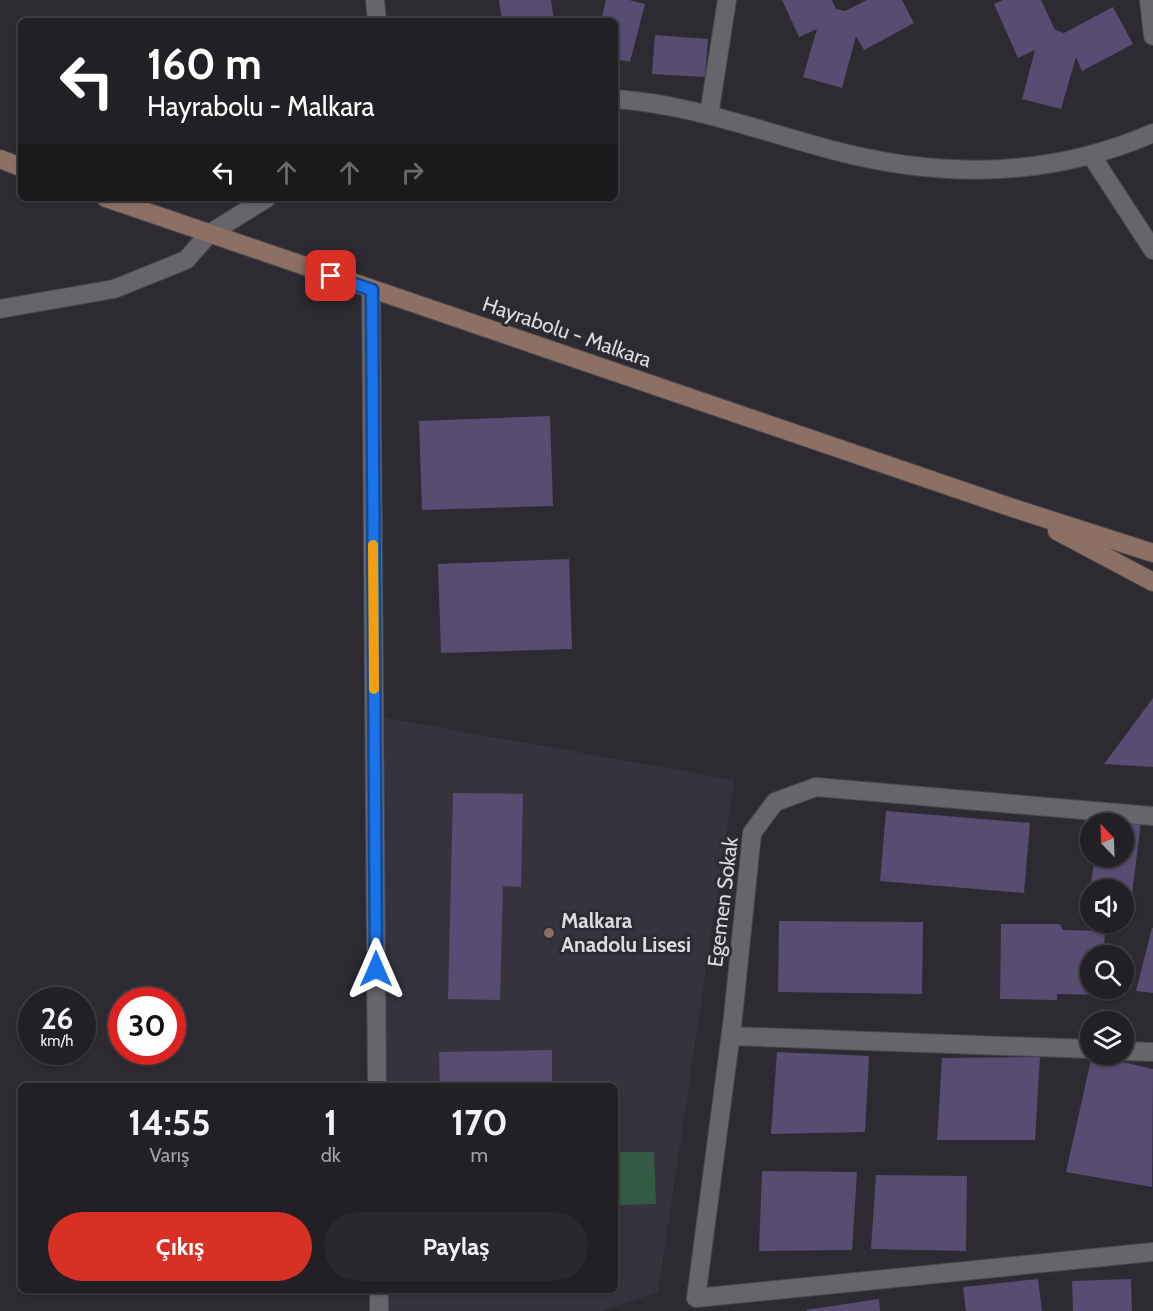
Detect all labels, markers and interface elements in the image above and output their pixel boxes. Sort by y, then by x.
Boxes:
text: 160 m [147,38,262,90]
icon: left [48,42,126,120]
text: Hayrabolu - Malkara [147,90,374,123]
icon: left [207,156,240,189]
icon: ahead [270,156,303,189]
icon: ahead [333,156,366,189]
icon: right [396,156,429,189]
pin [305,250,356,301]
icon: arrive [314,259,347,292]
street label: Hayrabolu - Malkara [479,291,655,372]
north arrow [1080,813,1134,867]
map controls [1080,813,1134,1065]
street label: Egemen Sokak [702,835,743,968]
button: sound [1080,879,1134,933]
place label: Malkara Anadolu Lisesi [561,908,691,957]
marker: Malkara Anadolu Lisesi [542,926,556,940]
position arrow [344,937,408,1001]
button: search [1080,945,1134,999]
speed limit sign: 30 [108,987,186,1065]
text: 26 [41,1000,73,1037]
button: layers [1080,1011,1134,1065]
text: km/h [41,1032,73,1050]
text: 14:55 [128,1100,211,1144]
text: 1 [324,1100,337,1144]
text: 170 [451,1100,508,1144]
text: Varış [149,1143,189,1167]
text: dk [321,1143,341,1167]
text: m [471,1143,488,1167]
button: Çıkış [48,1212,312,1281]
button: Paylaş [324,1212,588,1281]

